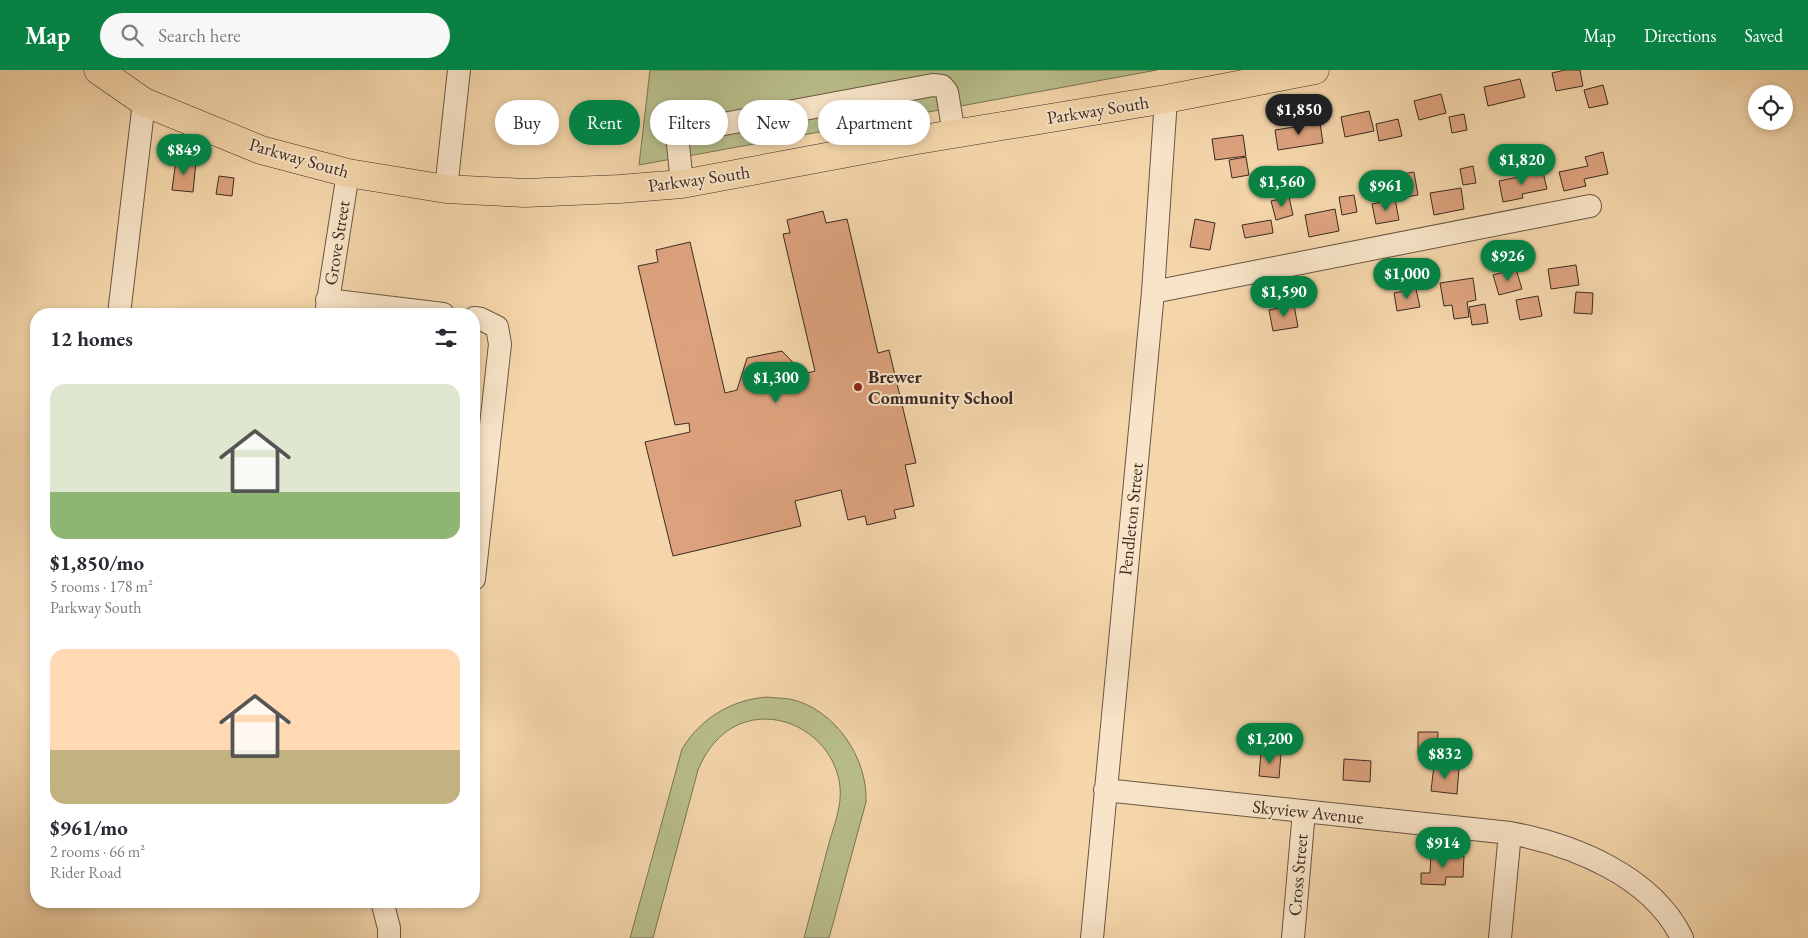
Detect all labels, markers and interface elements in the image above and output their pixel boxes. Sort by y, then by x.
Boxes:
search box [100,13,450,58]
text: Map [25,20,70,51]
icon: search [118,21,146,49]
text: Search here [158,23,241,48]
text: Map [1584,24,1616,47]
text: Directions [1644,24,1716,47]
text: Saved [1744,24,1783,47]
map controls [1748,85,1793,130]
button: locate [1748,85,1793,130]
street label: Parkway South [1045,90,1151,129]
pin: $1,850 [1258,93,1340,136]
text: $1,850 [1276,99,1322,120]
chip: Buy [495,100,559,145]
chip: Rent [569,100,640,145]
chip: Filters [650,100,728,145]
chip: New [738,100,808,145]
chip: Apartment [818,100,930,145]
street label: Parkway South [247,132,352,183]
pin: $849 [154,134,214,176]
text: $849 [168,139,200,160]
pin: $1,820 [1481,144,1563,186]
text: $1,820 [1499,149,1545,170]
street label: Parkway South [646,160,751,197]
pin: $1,560 [1241,166,1323,208]
pin: $961 [1356,170,1416,212]
text: $1,560 [1259,171,1305,192]
text: $961 [1370,175,1402,196]
street label: Grove Street [318,199,355,287]
pin: $926 [1478,240,1538,282]
text: $926 [1492,245,1524,266]
pin: $1,000 [1366,258,1448,300]
text: $1,000 [1384,263,1430,284]
pin: $1,590 [1243,276,1325,318]
text: $1,590 [1261,281,1307,302]
icon: filters [432,324,460,352]
text: 12 homes [50,325,133,352]
pin: $1,300 [735,362,817,404]
place label: Brewer Community School [868,365,1013,409]
text: $1,300 [753,367,799,388]
marker: Brewer Community School [852,381,864,393]
icon: home [210,416,300,506]
street label: Pendleton Street [1113,461,1148,576]
text: $1,850/mo [50,549,144,576]
text: 5 rooms · 178 m² [50,576,153,597]
text: Parkway South [50,597,141,618]
icon: home [210,681,300,771]
pin: $1,200 [1229,722,1311,765]
text: $1,200 [1247,728,1293,749]
pin: $832 [1415,738,1475,780]
text: $832 [1429,743,1461,764]
street label: Skyview Avenue [1251,794,1365,829]
text: $961/mo [50,814,128,841]
pin: $914 [1413,826,1473,869]
text: $914 [1427,832,1459,853]
street label: Cross Street [1282,833,1313,917]
text: 2 rooms · 66 m² [50,841,145,862]
text: Rider Road [50,862,122,883]

